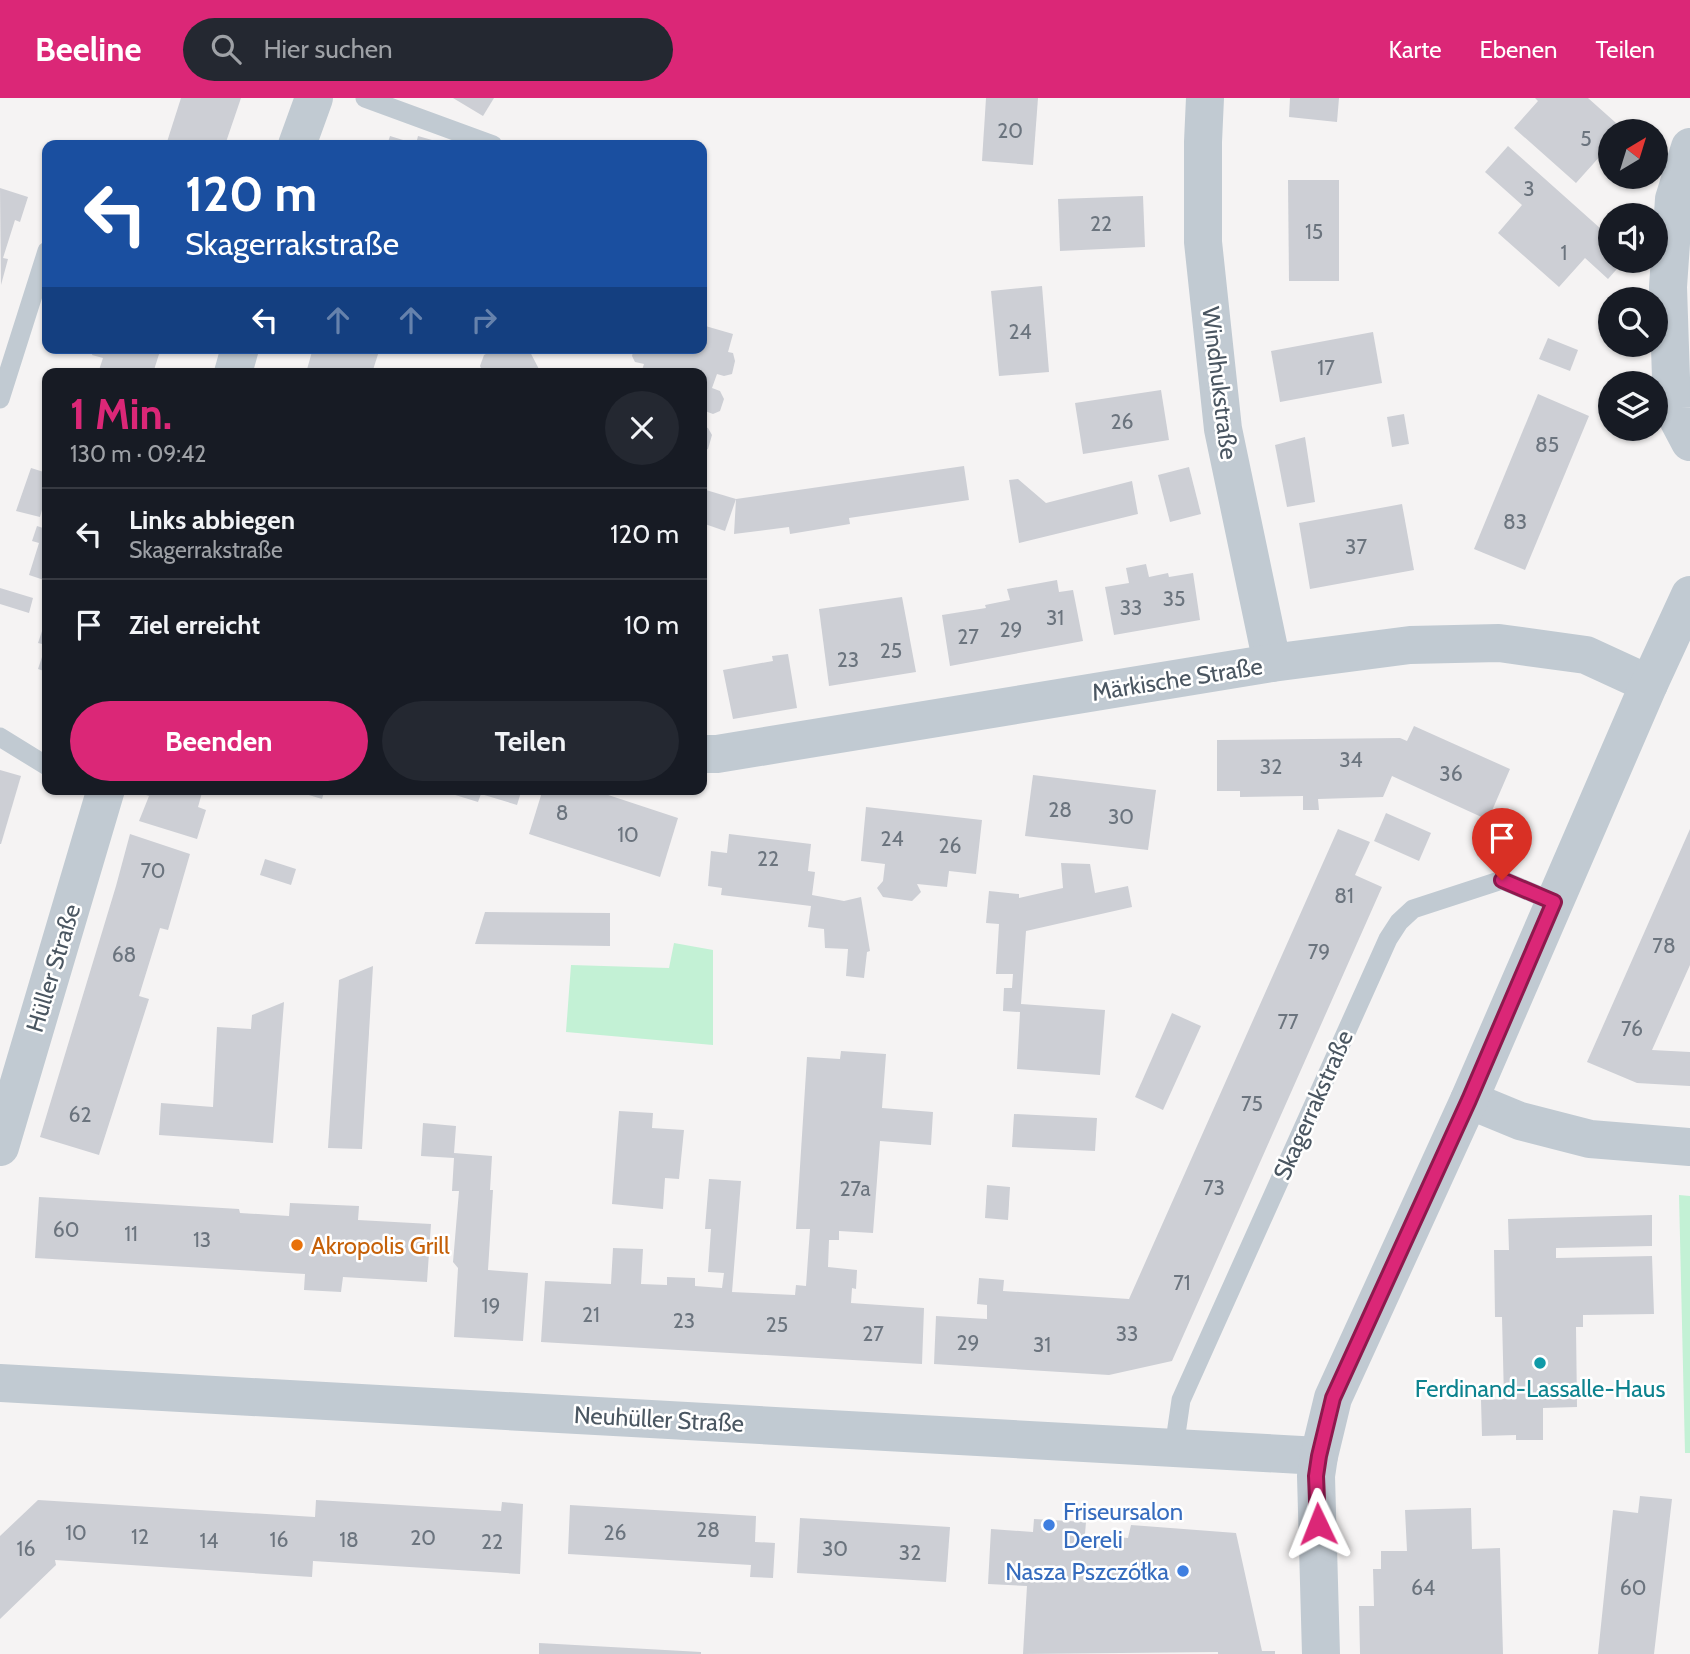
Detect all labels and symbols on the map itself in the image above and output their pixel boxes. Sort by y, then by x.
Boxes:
house number: 20 [997,118,1023,143]
north arrow [1598,119,1668,189]
house number: 5 [1580,126,1592,151]
house number: 3 [1523,176,1535,201]
house number: 22 [1090,211,1112,236]
house number: 15 [1305,219,1323,244]
house number: 1 [1561,240,1567,265]
street label: Windhukstraße [1196,305,1244,461]
house number: 24 [1008,319,1032,344]
house number: 17 [1317,355,1335,380]
house number: 26 [1111,409,1134,434]
house number: 85 [1535,432,1559,457]
house number: 83 [1503,509,1527,534]
house number: 37 [1345,534,1367,559]
house number: 35 [1163,586,1185,611]
house number: 33 [1120,595,1142,620]
house number: 31 [1046,605,1064,630]
house number: 29 [1000,617,1022,642]
house number: 27 [957,624,979,649]
house number: 25 [880,638,902,663]
house number: 23 [837,647,859,672]
street label: Märkische Straße [1090,651,1264,707]
house number: 34 [1339,747,1363,772]
house number: 32 [1260,754,1282,779]
house number: 36 [1439,761,1463,786]
house number: 28 [1048,797,1072,822]
house number: 8 [556,800,568,825]
house number: 30 [1108,804,1134,829]
pin [1472,808,1532,880]
house number: 10 [617,822,639,847]
house number: 24 [880,826,904,851]
house number: 26 [939,833,962,858]
house number: 22 [757,846,779,871]
house number: 70 [140,858,166,883]
house number: 81 [1334,883,1354,908]
street label: Hüller Straße [20,900,86,1036]
house number: 78 [1652,933,1676,958]
house number: 79 [1308,939,1330,964]
house number: 68 [112,942,136,967]
house number: 77 [1277,1009,1299,1034]
house number: 76 [1621,1016,1643,1041]
street label: Skagerrakstraße [1267,1026,1359,1184]
house number: 75 [1241,1091,1263,1116]
house number: 62 [69,1102,91,1127]
house number: 73 [1203,1175,1225,1200]
house number: 27a [840,1176,870,1201]
house number: 60 [53,1217,79,1242]
house number: 11 [124,1221,138,1246]
house number: 13 [193,1227,211,1252]
place label: Akropolis Grill [311,1231,450,1260]
marker: Akropolis Grill [289,1237,305,1253]
house number: 71 [1173,1270,1191,1295]
house number: 19 [482,1293,500,1318]
house number: 21 [582,1302,600,1327]
house number: 23 [673,1308,695,1333]
house number: 25 [766,1312,788,1337]
house number: 27 [862,1321,884,1346]
house number: 33 [1116,1321,1138,1346]
house number: 29 [957,1330,979,1355]
house number: 31 [1033,1332,1051,1357]
marker: Ferdinand-Lassalle-Haus [1532,1355,1548,1371]
place label: Ferdinand-Lassalle-Haus [1415,1374,1665,1403]
street label: Neuhüller Straße [573,1400,745,1438]
position arrow [1281,1487,1355,1561]
place label: Friseursalon Dereli [1063,1497,1183,1554]
house number: 28 [696,1517,720,1542]
marker: Friseursalon Dereli [1041,1517,1057,1533]
house number: 10 [65,1520,87,1545]
house number: 26 [604,1520,627,1545]
house number: 12 [131,1524,149,1549]
house number: 20 [410,1525,436,1550]
house number: 16 [270,1527,288,1552]
house number: 18 [339,1527,359,1552]
house number: 14 [200,1528,218,1553]
house number: 22 [481,1529,503,1554]
house number: 16 [17,1536,35,1561]
house number: 30 [822,1536,848,1561]
house number: 32 [899,1540,921,1565]
place label: Nasza Pszczółka [1005,1557,1169,1586]
marker: Nasza Pszczółka [1175,1563,1191,1579]
house number: 64 [1411,1575,1435,1600]
house number: 60 [1620,1575,1646,1600]

